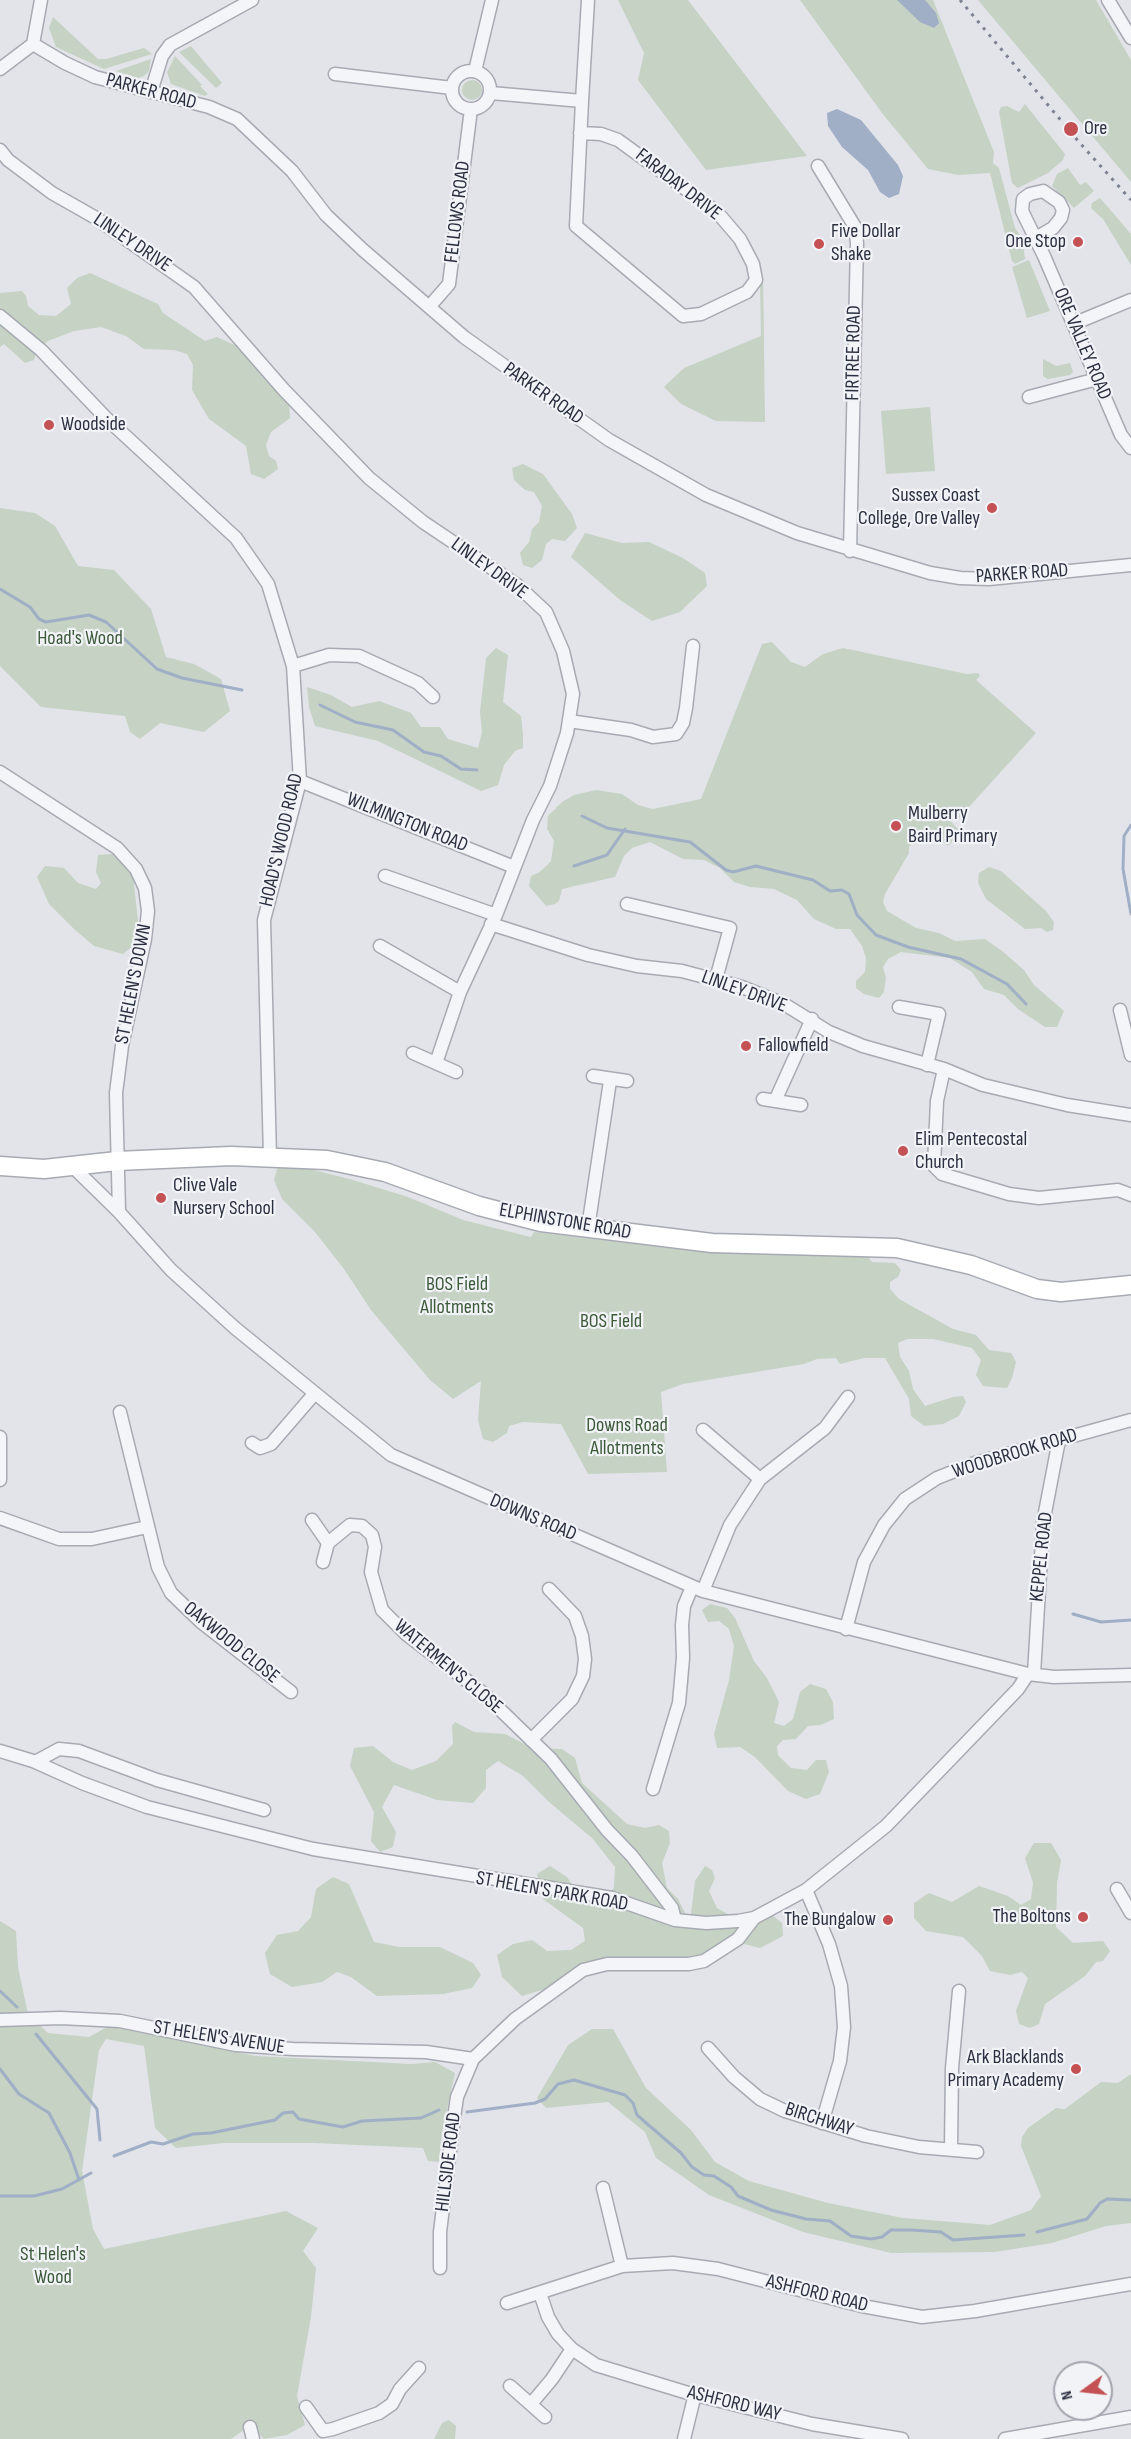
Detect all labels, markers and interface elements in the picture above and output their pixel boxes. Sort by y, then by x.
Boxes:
street label: PARKER ROAD [103,68,199,116]
place label: Ore [1084,117,1107,141]
marker: Ore [1062,120,1080,138]
street label: FARADAY DRIVE [630,144,726,226]
street label: FELLOWS ROAD [440,160,476,264]
street label: LINLEY DRIVE [88,208,176,278]
place label: Five Dollar Shake [831,220,900,267]
place label: One Stop [1005,230,1066,254]
marker: One Stop [1071,235,1085,249]
marker: Five Dollar Shake [812,237,826,251]
street label: ORE VALLEY ROAD [1048,284,1116,404]
street label: FIRTREE ROAD [841,305,867,401]
street label: PARKER ROAD [498,358,588,430]
place label: Woodside [61,413,126,437]
marker: Woodside [42,418,56,432]
place label: Sussex Coast College, Ore Valley [858,484,980,531]
marker: Sussex Coast College, Ore Valley [985,501,999,515]
street label: LINLEY DRIVE [446,533,532,605]
street label: PARKER ROAD [975,559,1069,589]
park label: Hoad's Wood [37,627,123,651]
street label: HOAD'S WOOD ROAD [255,771,309,909]
street label: WILMINGTON ROAD [343,788,471,858]
place label: Mulberry Baird Primary [908,802,997,849]
marker: Mulberry Baird Primary [889,819,903,833]
street label: ST HELEN'S DOWN [111,922,157,1046]
street label: LINLEY DRIVE [698,965,790,1019]
place label: Fallowfield [758,1034,829,1058]
marker: Fallowfield [739,1039,753,1053]
place label: Elim Pentecostal Church [915,1128,1027,1175]
marker: Elim Pentecostal Church [896,1144,910,1158]
place label: Clive Vale Nursery School [173,1174,274,1221]
marker: Clive Vale Nursery School [154,1191,168,1205]
street label: ELPHINSTONE ROAD [497,1199,633,1245]
park label: BOS Field Allotments [420,1273,494,1320]
park label: BOS Field [580,1310,642,1334]
park label: Downs Road Allotments [586,1414,668,1461]
street label: WOODBROOK ROAD [949,1424,1081,1484]
street label: DOWNS ROAD [486,1489,580,1547]
street label: KEPPEL ROAD [1025,1511,1059,1603]
street label: OAKWOOD CLOSE [178,1597,284,1689]
street label: WATERMEN'S CLOSE [389,1615,507,1719]
street label: ST HELEN'S PARK ROAD [474,1867,630,1917]
place label: The Boltons [992,1905,1071,1929]
place label: The Bungalow [784,1908,876,1932]
marker: The Boltons [1076,1910,1090,1924]
marker: The Bungalow [881,1913,895,1927]
street label: ST HELEN'S AVENUE [152,2016,286,2060]
place label: Ark Blacklands Primary Academy [948,2046,1064,2093]
marker: Ark Blacklands Primary Academy [1069,2062,1083,2076]
street label: BIRCHWAY [782,2098,856,2142]
street label: HILLSIDE ROAD [431,2111,467,2213]
park label: St Helen's Wood [20,2243,86,2290]
street label: ASHFORD ROAD [764,2270,870,2318]
north arrow [1053,2361,1113,2421]
street label: ASHFORD WAY [685,2381,783,2427]
text: N [1057,2389,1077,2402]

